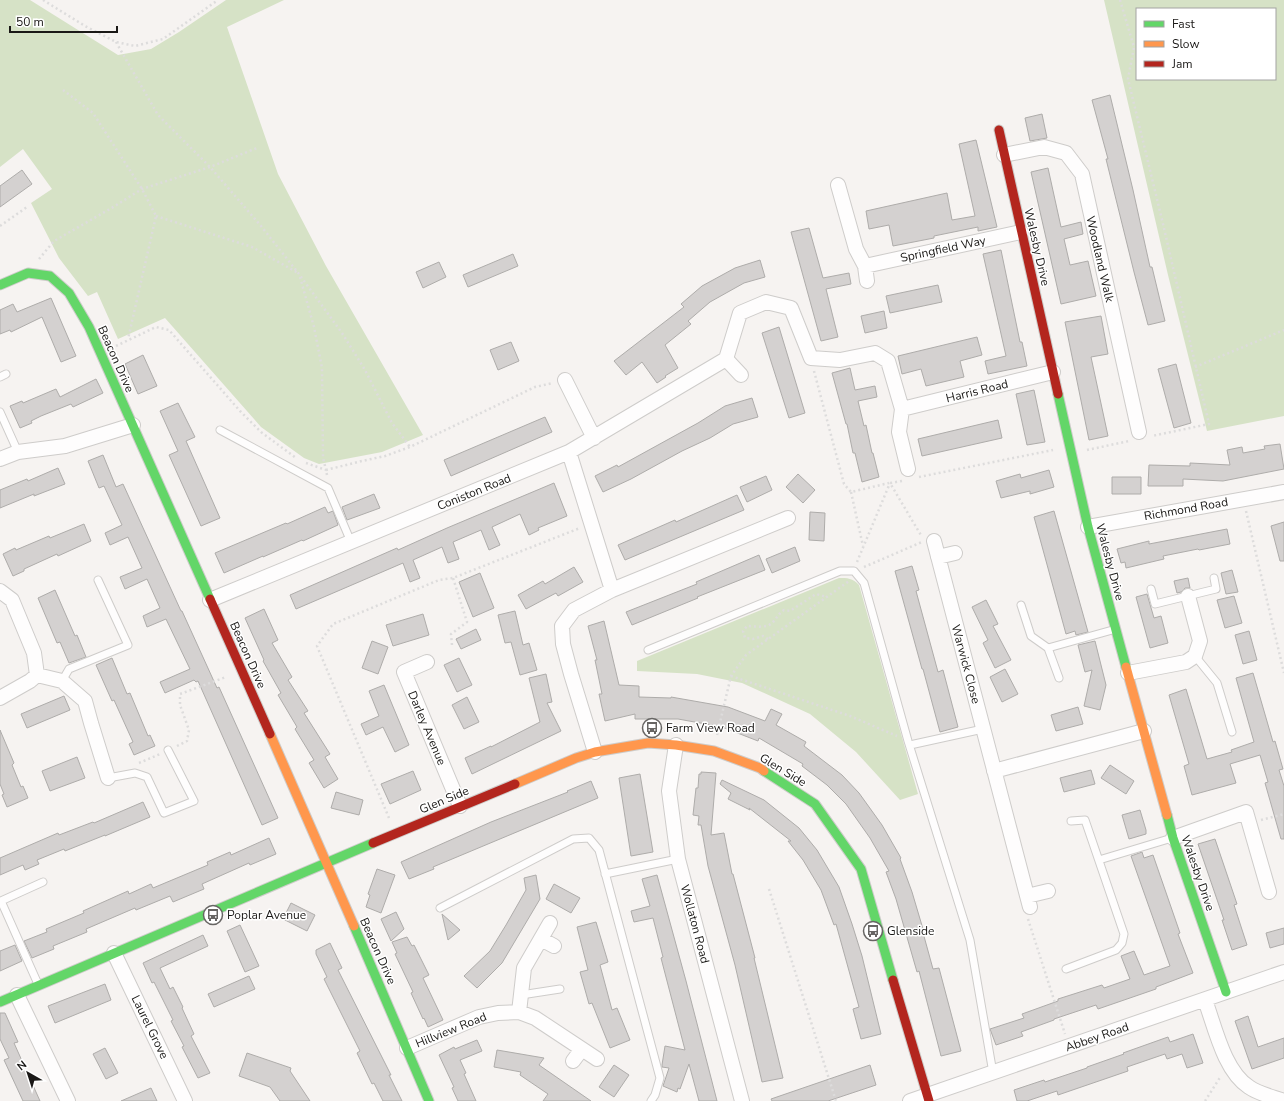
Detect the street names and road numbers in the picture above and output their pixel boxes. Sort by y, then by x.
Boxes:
street label: Walesby Drive [1020,207,1054,287]
street label: Woodland Walk [1082,214,1118,305]
street label: Springfield Way [899,232,988,266]
street label: Beacon Drive [94,323,138,395]
street label: Harris Road [944,376,1010,406]
street label: Coniston Road [435,470,513,514]
street label: Richmond Road [1143,494,1229,524]
street label: Walesby Drive [1092,522,1128,602]
street label: Beacon Drive [226,619,270,691]
street label: Warwick Close [948,623,984,705]
street label: Darley Avenue [404,688,450,768]
street label: Glen Side [757,750,809,790]
street label: Glen Side [417,782,471,818]
street label: Walesby Drive [1178,833,1218,913]
street label: Wollaton Road [677,883,713,965]
street label: Beacon Drive [356,915,400,987]
street label: Laurel Grove [128,993,172,1061]
street label: Hillview Road [413,1008,489,1052]
street label: Abbey Road [1063,1019,1131,1055]

